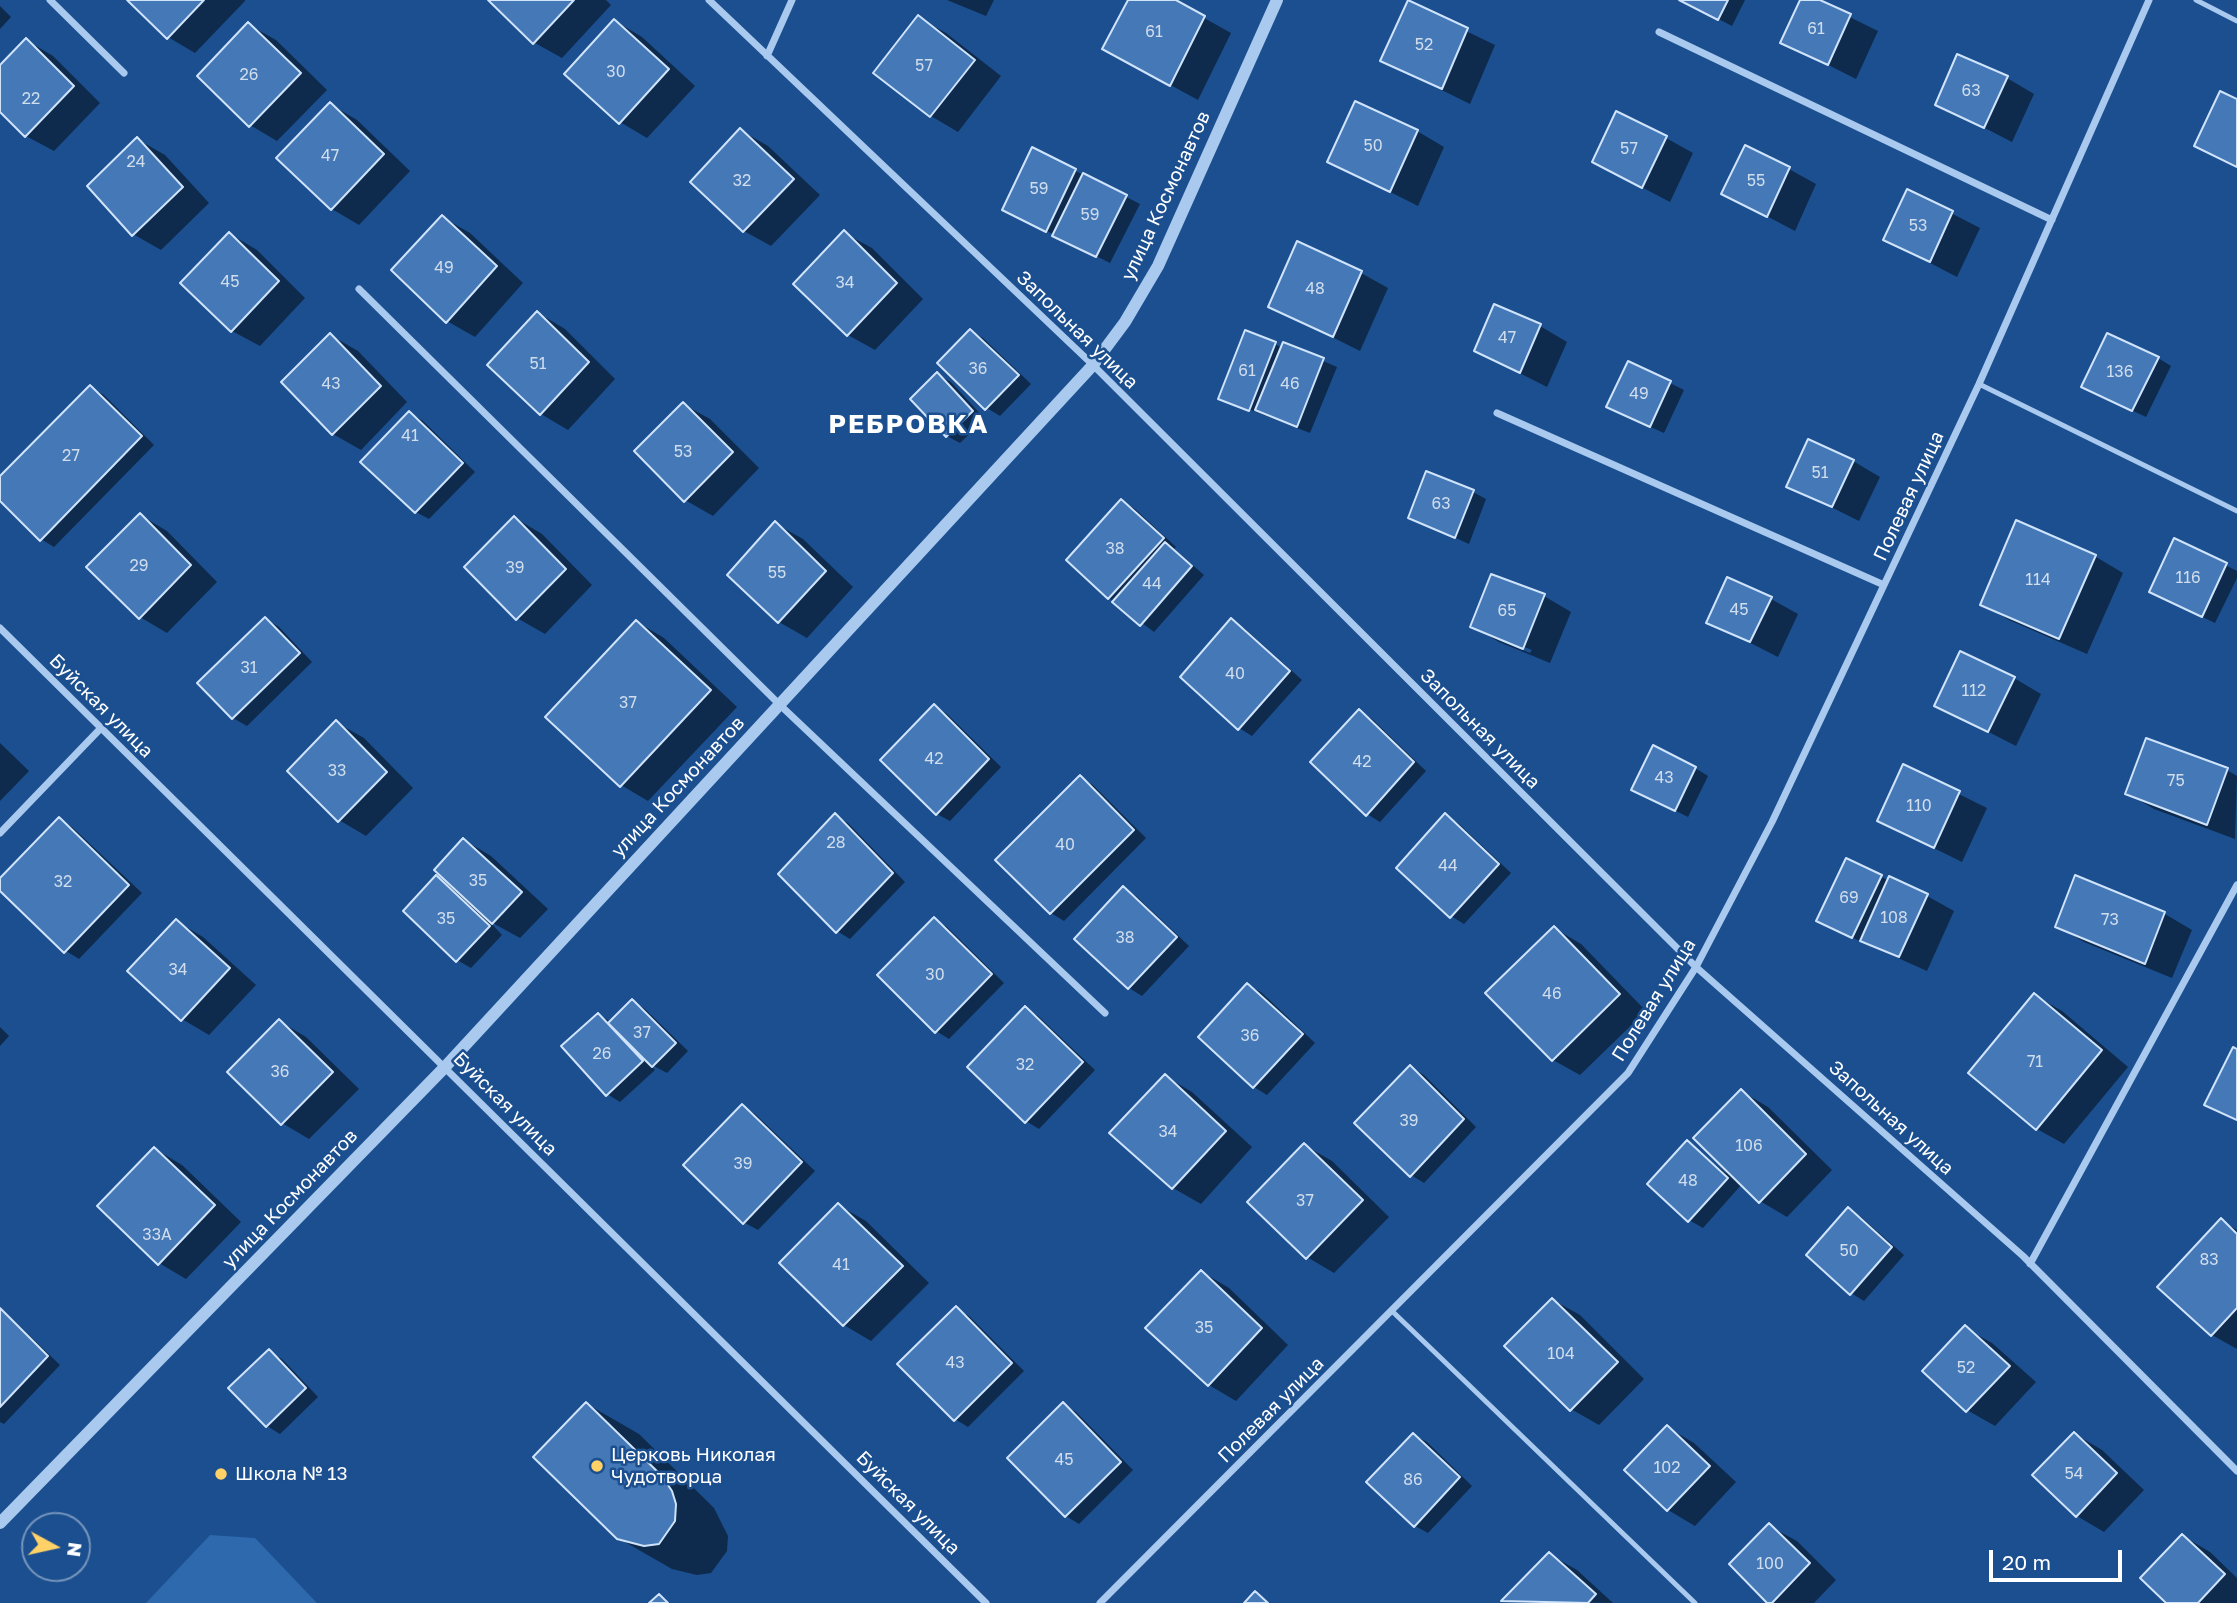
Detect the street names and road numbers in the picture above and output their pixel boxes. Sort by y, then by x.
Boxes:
street label: улица Космонавтов [1117,108,1215,284]
street label: Запольная улица [1011,266,1143,394]
street label: Полевая улица [1869,428,1949,564]
street label: Буйская улица [44,649,158,763]
street label: Запольная улица [1415,664,1545,794]
street label: улица Космонавтов [607,712,749,862]
street label: Полевая улица [1607,934,1701,1066]
street label: Буйская улица [448,1047,562,1161]
street label: Запольная улица [1824,1056,1958,1180]
street label: улица Космонавтов [218,1125,362,1273]
street label: Полевая улица [1213,1352,1329,1468]
street label: Буйская улица [851,1446,965,1560]

